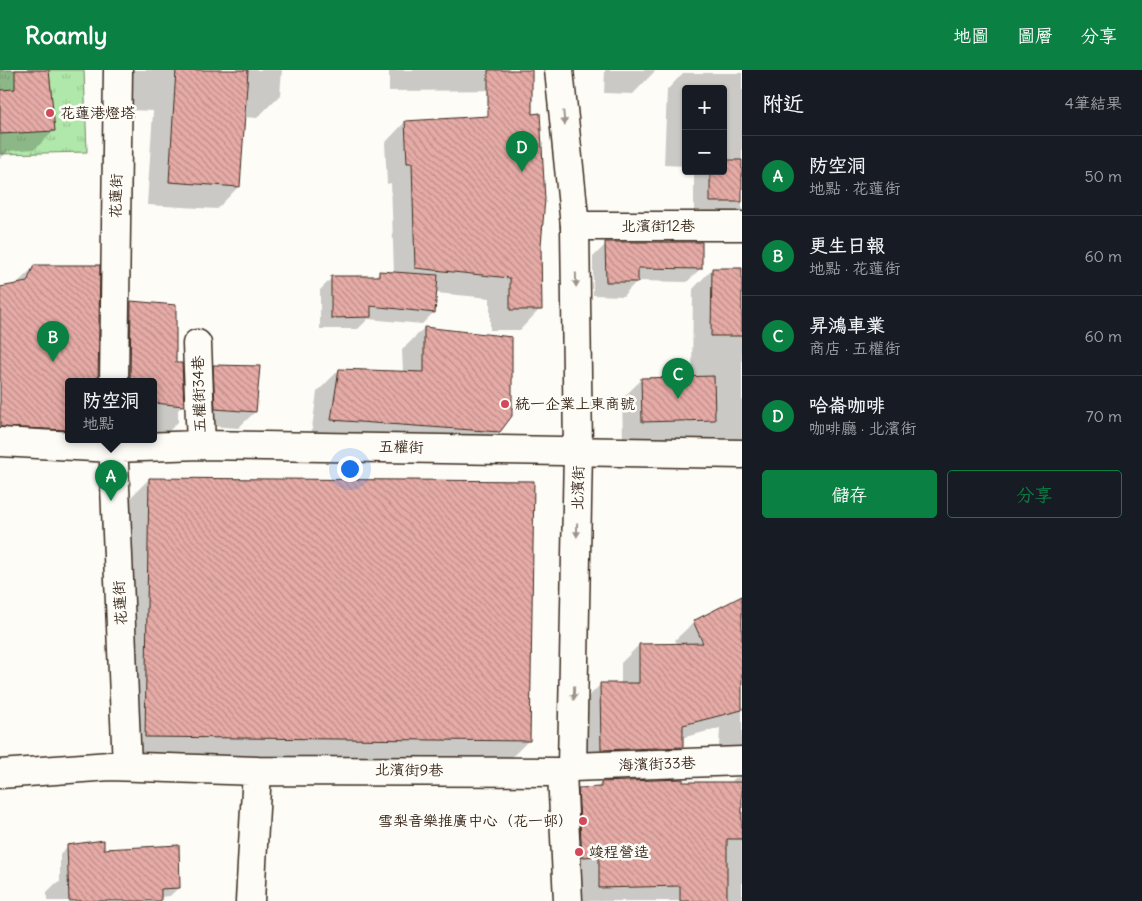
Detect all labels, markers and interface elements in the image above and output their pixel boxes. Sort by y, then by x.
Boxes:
text: Roamly [25,20,107,50]
text: 地圖 [953,24,989,47]
text: 圖層 [1017,24,1053,47]
text: 分享 [1081,24,1117,47]
map controls [682,85,727,175]
button: + [682,85,727,130]
text: 附近 [762,90,804,117]
text: 4筆結果 [1065,93,1122,113]
place label: 花蓮港燈塔 [60,103,135,122]
marker: 花蓮港燈塔 [44,107,56,119]
one-way arrow [560,111,568,127]
button: − [682,130,727,175]
pin: D [506,131,538,172]
text: 防空洞 [809,153,866,177]
text: A [773,166,783,186]
text: 50 m [1084,166,1122,186]
street label: 花蓮街 [106,173,125,219]
text: 地點 · 花蓮街 [809,178,900,198]
street label: 北濱街12巷 [621,216,695,235]
text: 更生日報 [809,233,885,257]
text: B [773,246,783,266]
text: 60 m [1084,246,1122,266]
text: 地點 · 花蓮街 [809,258,900,278]
one-way arrow [572,273,580,289]
text: 昇鴻車業 [809,313,885,337]
pin: B [37,321,69,362]
text: C [773,326,783,346]
text: 60 m [1084,326,1122,346]
text: 商店 · 五權街 [809,338,900,358]
street label: 五權街34巷 [188,355,209,433]
pin: C [662,358,694,399]
popup [65,378,157,443]
text: 防空洞 [82,388,140,412]
text: 哈崙咖啡 [809,393,885,417]
place label: 統一企業上東商號 [515,394,635,413]
marker: 統一企業上東商號 [499,398,511,410]
text: D [772,406,784,426]
text: 70 m [1086,406,1122,426]
text: 地點 [82,413,115,433]
text: 咖啡廳 · 北濱街 [809,418,916,438]
street label: 五權街 [378,437,424,456]
your location [337,456,363,482]
pin: A [95,460,127,501]
street label: 北濱街 [568,465,587,511]
button: 儲存 [762,470,937,518]
button: 分享 [947,470,1122,518]
one-way arrow [573,523,581,539]
street label: 花蓮街 [109,580,130,626]
one-way arrow [569,685,577,701]
street label: 海濱街33巷 [618,753,696,774]
street label: 北濱街9巷 [375,759,443,780]
place label: 雪梨音樂推廣中心（花一邨） [378,811,573,830]
marker: 雪梨音樂推廣中心（花一邨） [577,815,589,827]
place label: 竣程營造 [589,842,649,861]
marker: 竣程營造 [573,846,585,858]

